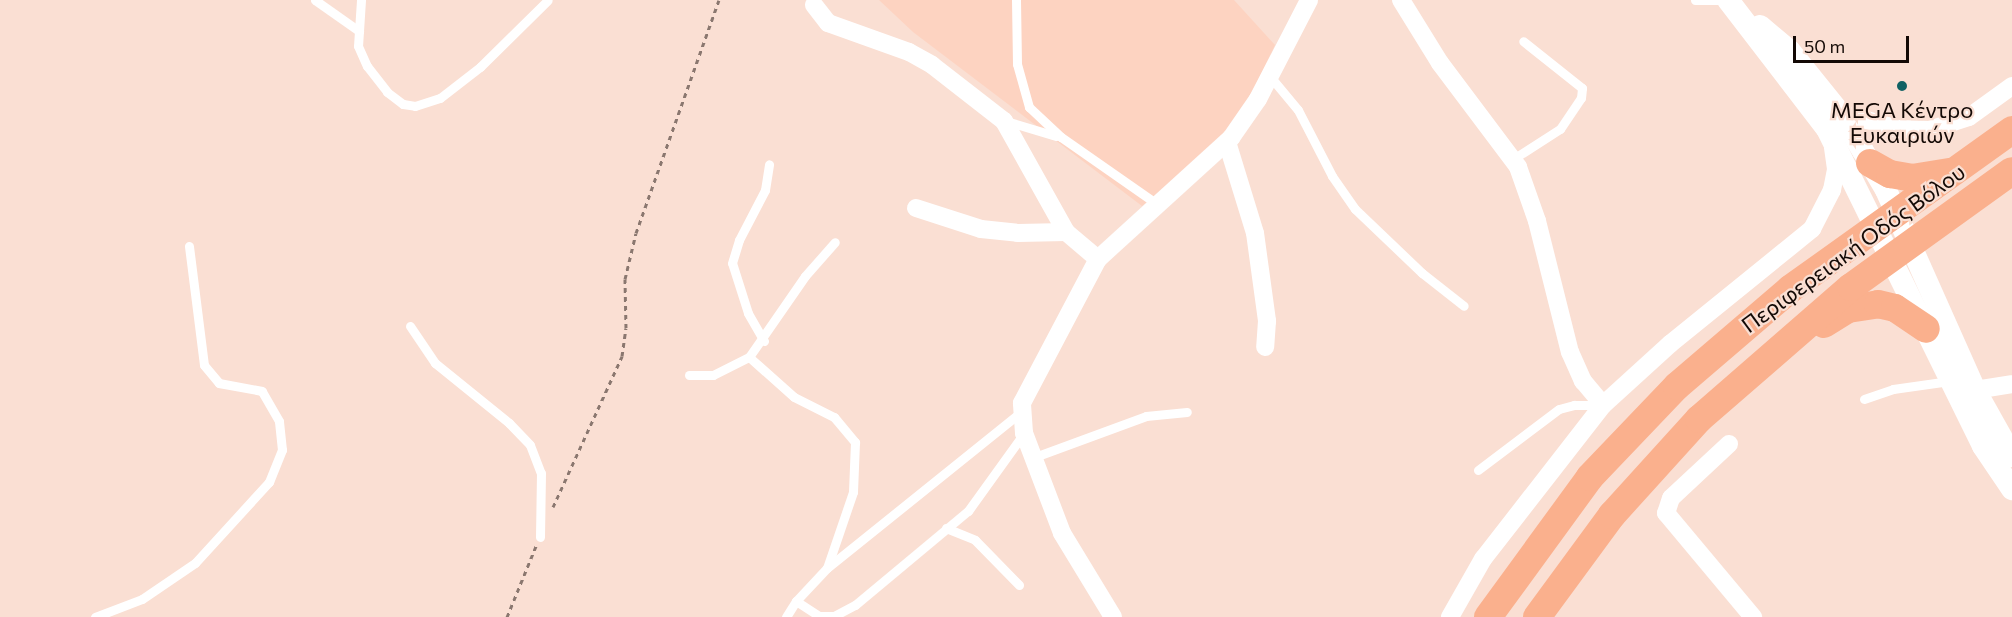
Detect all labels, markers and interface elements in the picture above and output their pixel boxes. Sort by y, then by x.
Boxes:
scale bar [1796,24,1912,62]
text: 50 m [1804,35,1845,57]
marker: MEGA Κέντρο Ευκαιριών [1895,79,1909,93]
place label: MEGA Κέντρο Ευκαιριών [1831,96,1973,148]
street label: Περιφερειακή Οδός Βόλου [1736,158,1970,338]

